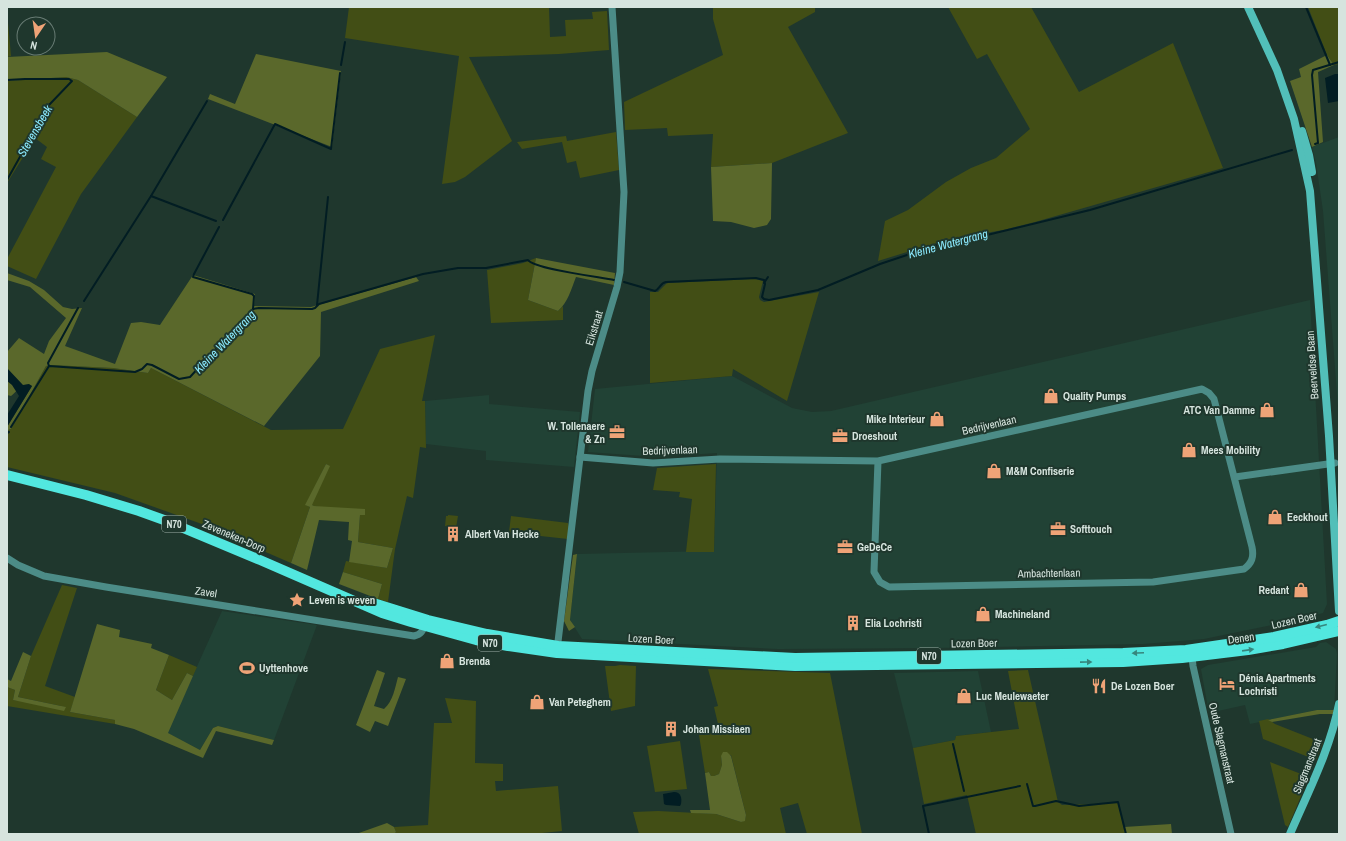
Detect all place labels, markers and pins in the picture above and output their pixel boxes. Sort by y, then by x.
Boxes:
shop icon: Quality Pumps [1042,387,1060,405]
place label: Quality Pumps [1063,389,1126,403]
shop icon: ATC Van Damme [1258,401,1276,419]
place label: ATC Van Damme [1183,403,1255,417]
shop icon: Mike Interieur [928,410,946,428]
place label: Mike Interieur [866,412,925,426]
place label: W. Tollenaere & Zn [548,419,605,446]
office icon: W. Tollenaere & Zn [608,423,626,441]
office icon: Droeshout [831,427,849,445]
place label: Droeshout [852,429,897,443]
shop icon: Mees Mobility [1180,441,1198,459]
place label: Mees Mobility [1201,443,1260,457]
shop icon: M&M Confiserie [985,462,1003,480]
place label: M&M Confiserie [1006,464,1074,478]
shop icon: Eeckhout [1266,508,1284,526]
place label: Eeckhout [1287,510,1328,524]
office icon: Softtouch [1049,520,1067,538]
place label: Softtouch [1070,522,1112,536]
building icon: Albert Van Hecke [444,525,462,543]
place label: Albert Van Hecke [465,527,539,541]
office icon: GeDeCe [836,538,854,556]
place label: GeDeCe [857,540,892,554]
shop icon: Redant [1292,581,1310,599]
place label: Redant [1258,583,1289,597]
place icon: Leven is weven [288,591,306,609]
place label: Leven is weven [309,593,375,607]
shop icon: Machineland [974,605,992,623]
place label: Machineland [995,607,1050,621]
building icon: Elia Lochristi [844,614,862,632]
place label: Elia Lochristi [865,616,922,630]
shop icon: Brenda [438,652,456,670]
place label: Brenda [459,654,490,668]
sports icon: Uyttenhove [238,659,256,677]
place label: Uyttenhove [259,661,308,675]
place label: Dénia Apartments Lochristi [1239,671,1316,698]
hotel icon: Dénia Apartments Lochristi [1218,675,1236,693]
restaurant icon: De Lozen Boer [1090,677,1108,695]
place label: De Lozen Boer [1111,679,1175,693]
shop icon: Luc Meulewaeter [955,687,973,705]
place label: Luc Meulewaeter [976,689,1049,703]
shop icon: Van Peteghem [528,693,546,711]
place label: Van Peteghem [549,695,611,709]
building icon: Johan Missiaen [662,720,680,738]
place label: Johan Missiaen [683,722,750,736]

